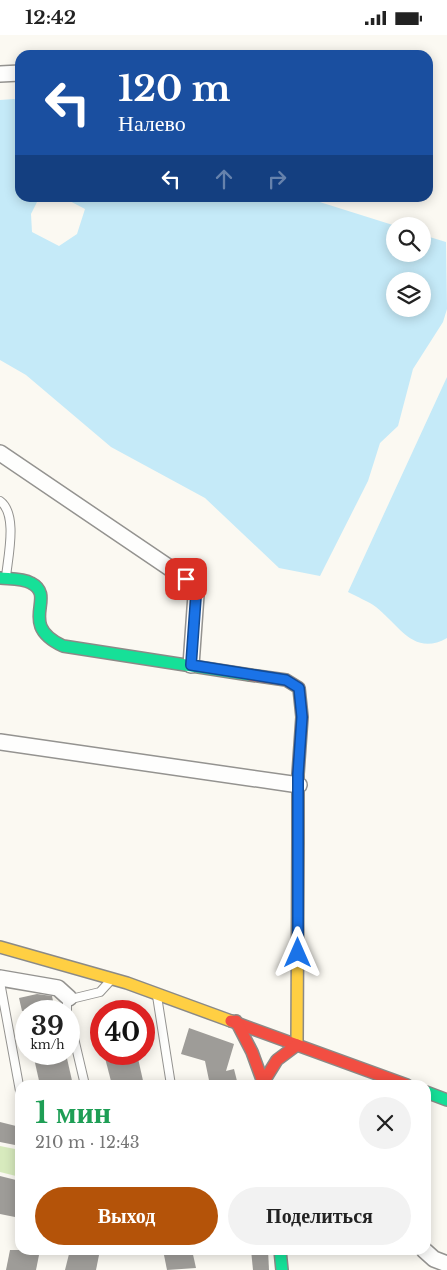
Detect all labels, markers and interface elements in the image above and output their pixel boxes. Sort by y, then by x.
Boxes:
text: 12:42 [25,6,76,29]
text: 120 m [118,67,231,110]
icon: left [35,70,100,135]
text: Налево [118,110,186,137]
icon: left [157,165,185,193]
icon: ahead [210,165,238,193]
icon: right [263,165,291,193]
map controls [386,217,431,317]
button: search [386,217,431,262]
button: layers [386,272,431,317]
pin [165,558,207,600]
icon: arrive [172,565,200,593]
position arrow [271,926,323,978]
speed limit sign: 40 [90,1000,155,1065]
text: 39 [31,1011,64,1042]
text: km/h [30,1037,65,1052]
text: 1 мин [35,1094,111,1131]
button: close [359,1097,411,1149]
text: 210 m · 12:43 [35,1132,140,1152]
button: Выход [35,1187,218,1245]
button: Поделиться [228,1187,411,1245]

